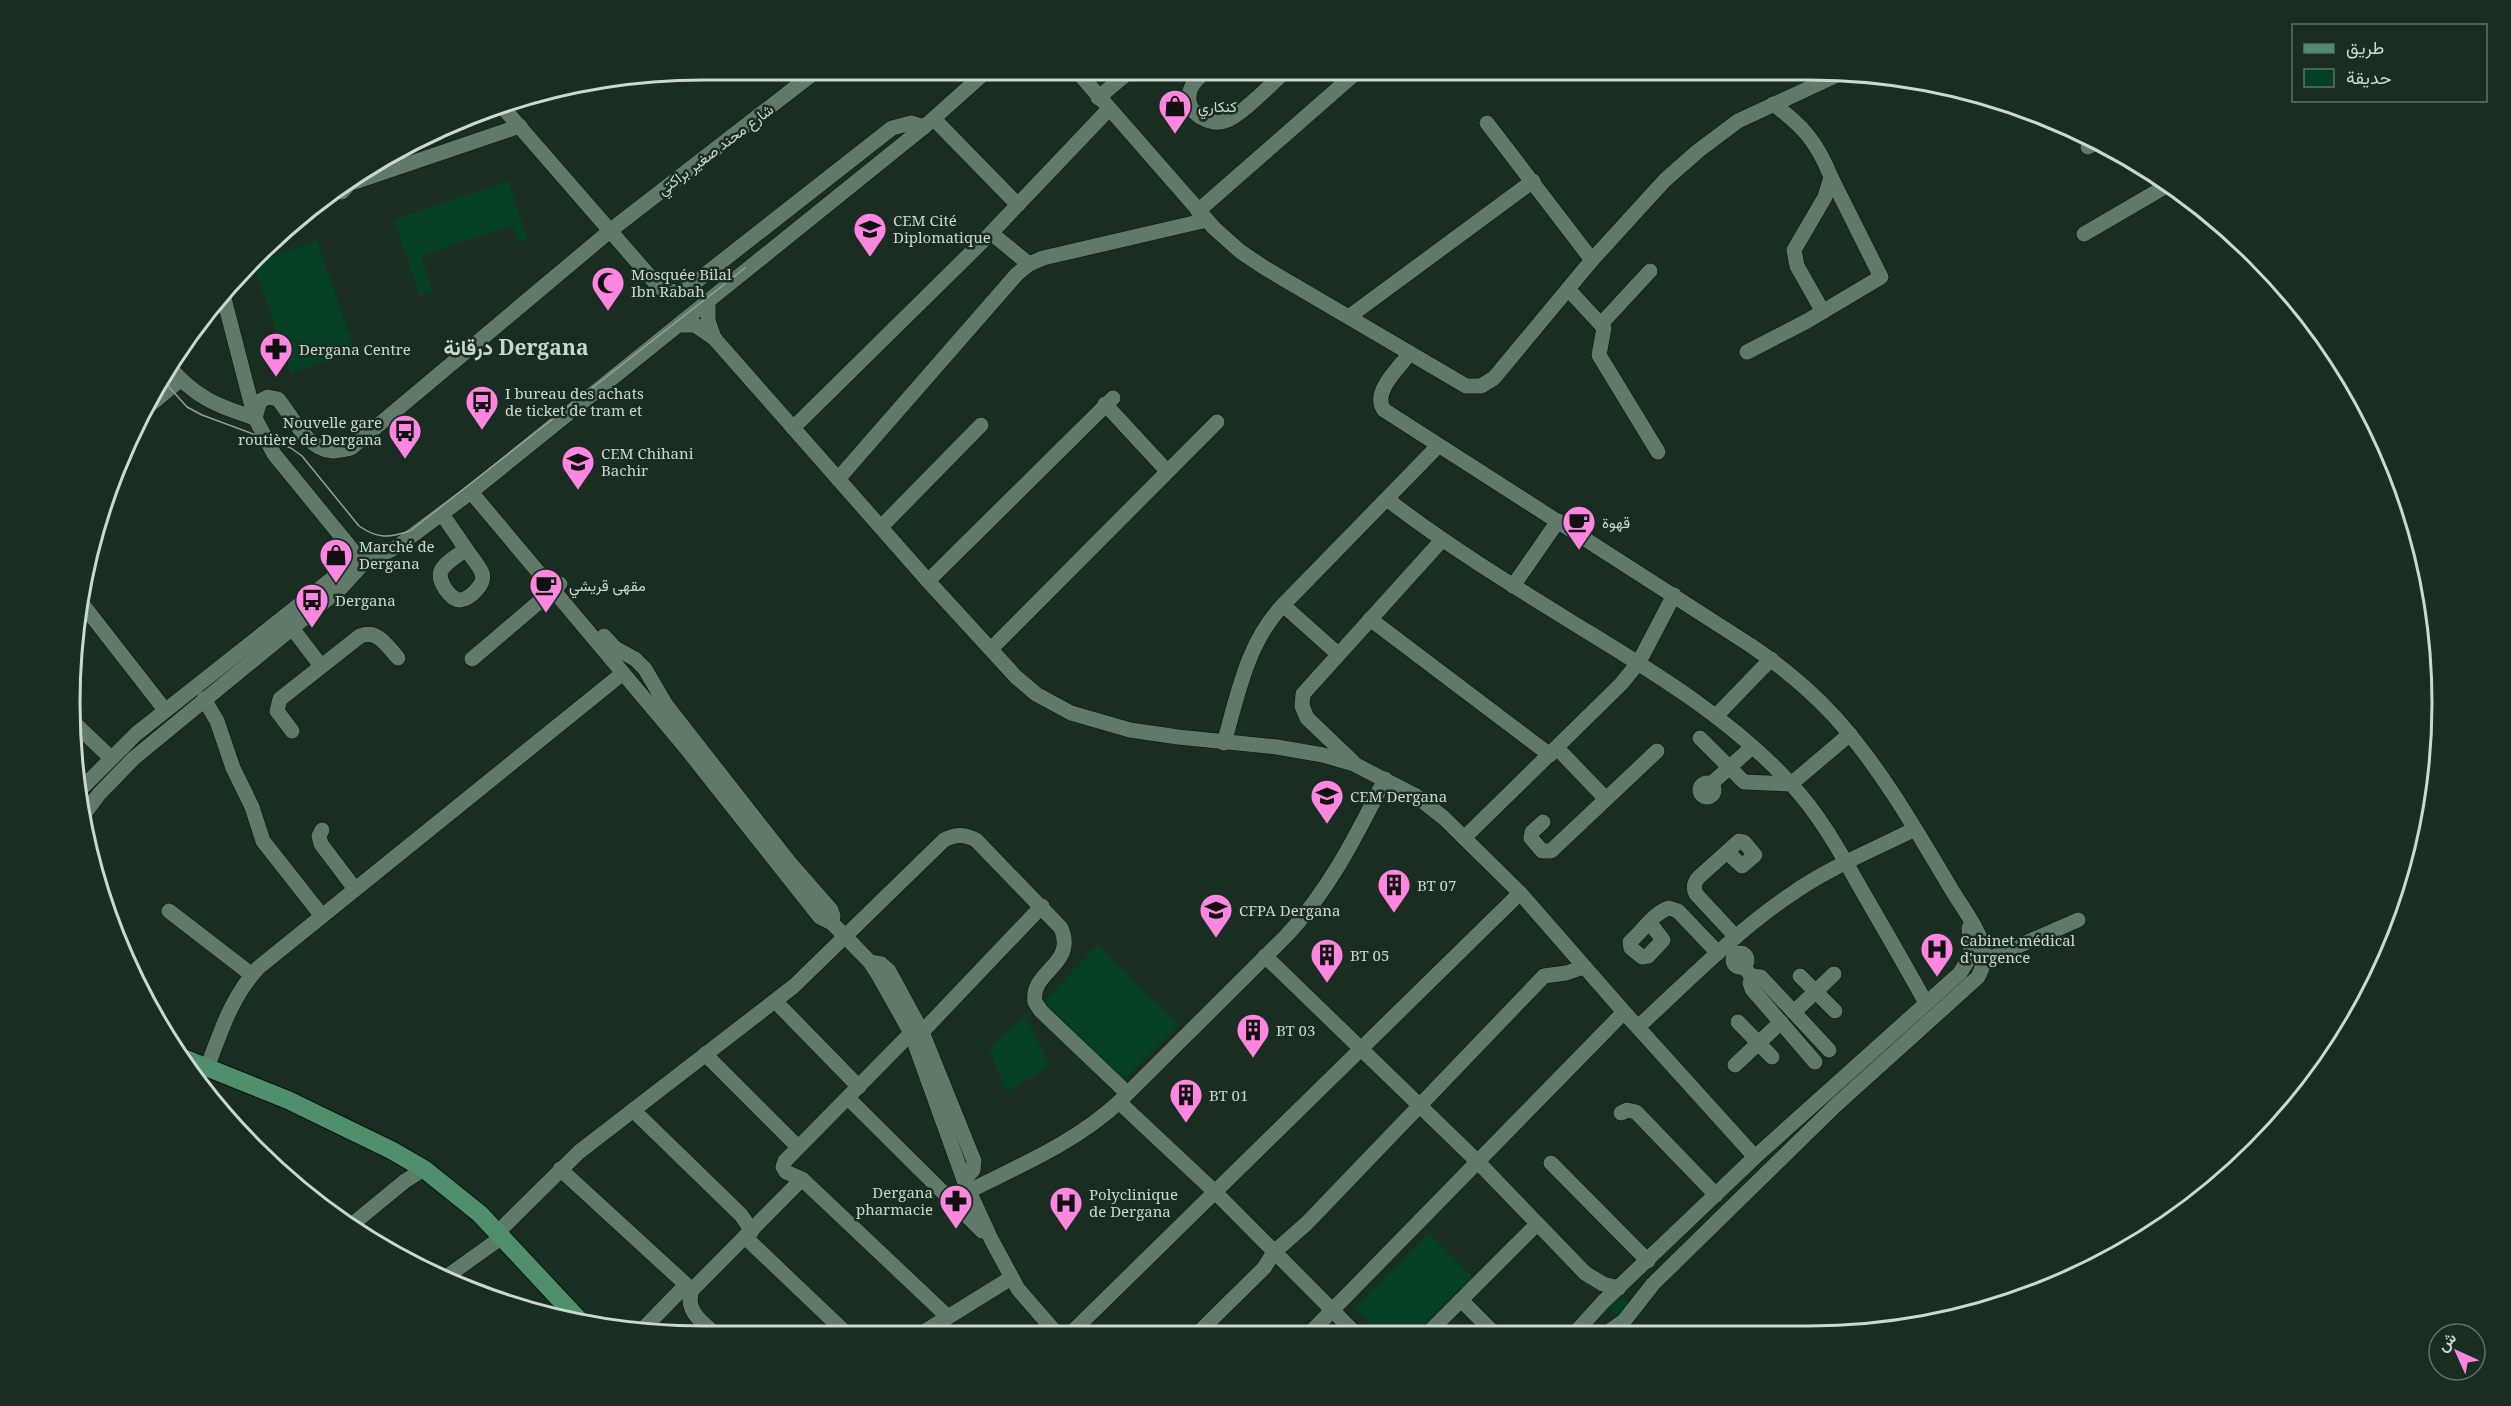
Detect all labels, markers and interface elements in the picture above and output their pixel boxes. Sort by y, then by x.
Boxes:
legend [2292,24,2487,102]
text: طريق [2346,35,2384,59]
text: حديقة [2346,65,2392,89]
shop icon: كنكاري [1157,88,1193,135]
place label: كنكاري [1198,96,1237,120]
street label: شارع محند صغير براكتي [653,99,780,202]
place label: CEM Cité Diplomatique [893,210,991,247]
school or university icon: CEM Cité Diplomatique [852,211,888,258]
place label: Mosquée Bilal Ibn Rabah [631,264,732,301]
mosque icon: Mosquée Bilal Ibn Rabah [590,265,626,312]
pharmacy icon: Dergana Centre [258,331,294,378]
district label: درقانة Dergana [443,333,589,361]
place label: Dergana Centre [299,339,411,359]
place label: I bureau des achats de ticket de tram et [505,383,644,420]
bus stop icon: I bureau des achats de ticket de tram et [464,384,500,431]
place label: Nouvelle gare routière de Dergana [238,412,382,449]
bus stop icon: Nouvelle gare routière de Dergana [387,413,423,460]
place label: CEM Chihani Bachir [601,443,694,480]
school or university icon: CEM Chihani Bachir [560,444,596,491]
cafe icon: قهوة [1561,504,1597,551]
place label: قهوة [1602,512,1630,532]
place label: Marché de Dergana [359,536,435,573]
shop icon: Marché de Dergana [318,537,354,584]
cafe icon: مقهى قريشي [528,567,564,614]
place label: مقهى قريشي [569,575,646,599]
bus stop icon: Dergana [294,582,330,629]
place label: Dergana [335,590,396,610]
school or university icon: CEM Dergana [1309,778,1345,825]
place label: CEM Dergana [1350,786,1447,806]
building icon: BT 07 [1376,867,1412,914]
place label: BT 07 [1417,875,1456,895]
school or university icon: CFPA Dergana [1198,892,1234,939]
place label: CFPA Dergana [1239,900,1340,920]
place label: Cabinet médical d'urgence [1960,930,2076,967]
hospital icon: Cabinet médical d'urgence [1919,931,1955,978]
building icon: BT 05 [1309,937,1345,984]
place label: BT 05 [1350,945,1389,965]
building icon: BT 03 [1235,1012,1271,1059]
place label: BT 03 [1276,1020,1315,1040]
building icon: BT 01 [1168,1077,1204,1124]
place label: BT 01 [1209,1085,1248,1105]
place label: Dergana pharmacie [856,1182,933,1219]
pharmacy icon: Dergana pharmacie [938,1183,974,1230]
place label: Polyclinique de Dergana [1089,1184,1178,1221]
hospital icon: Polyclinique de Dergana [1048,1185,1084,1232]
north arrow [2427,1322,2487,1382]
text: ش [2432,1327,2461,1356]

